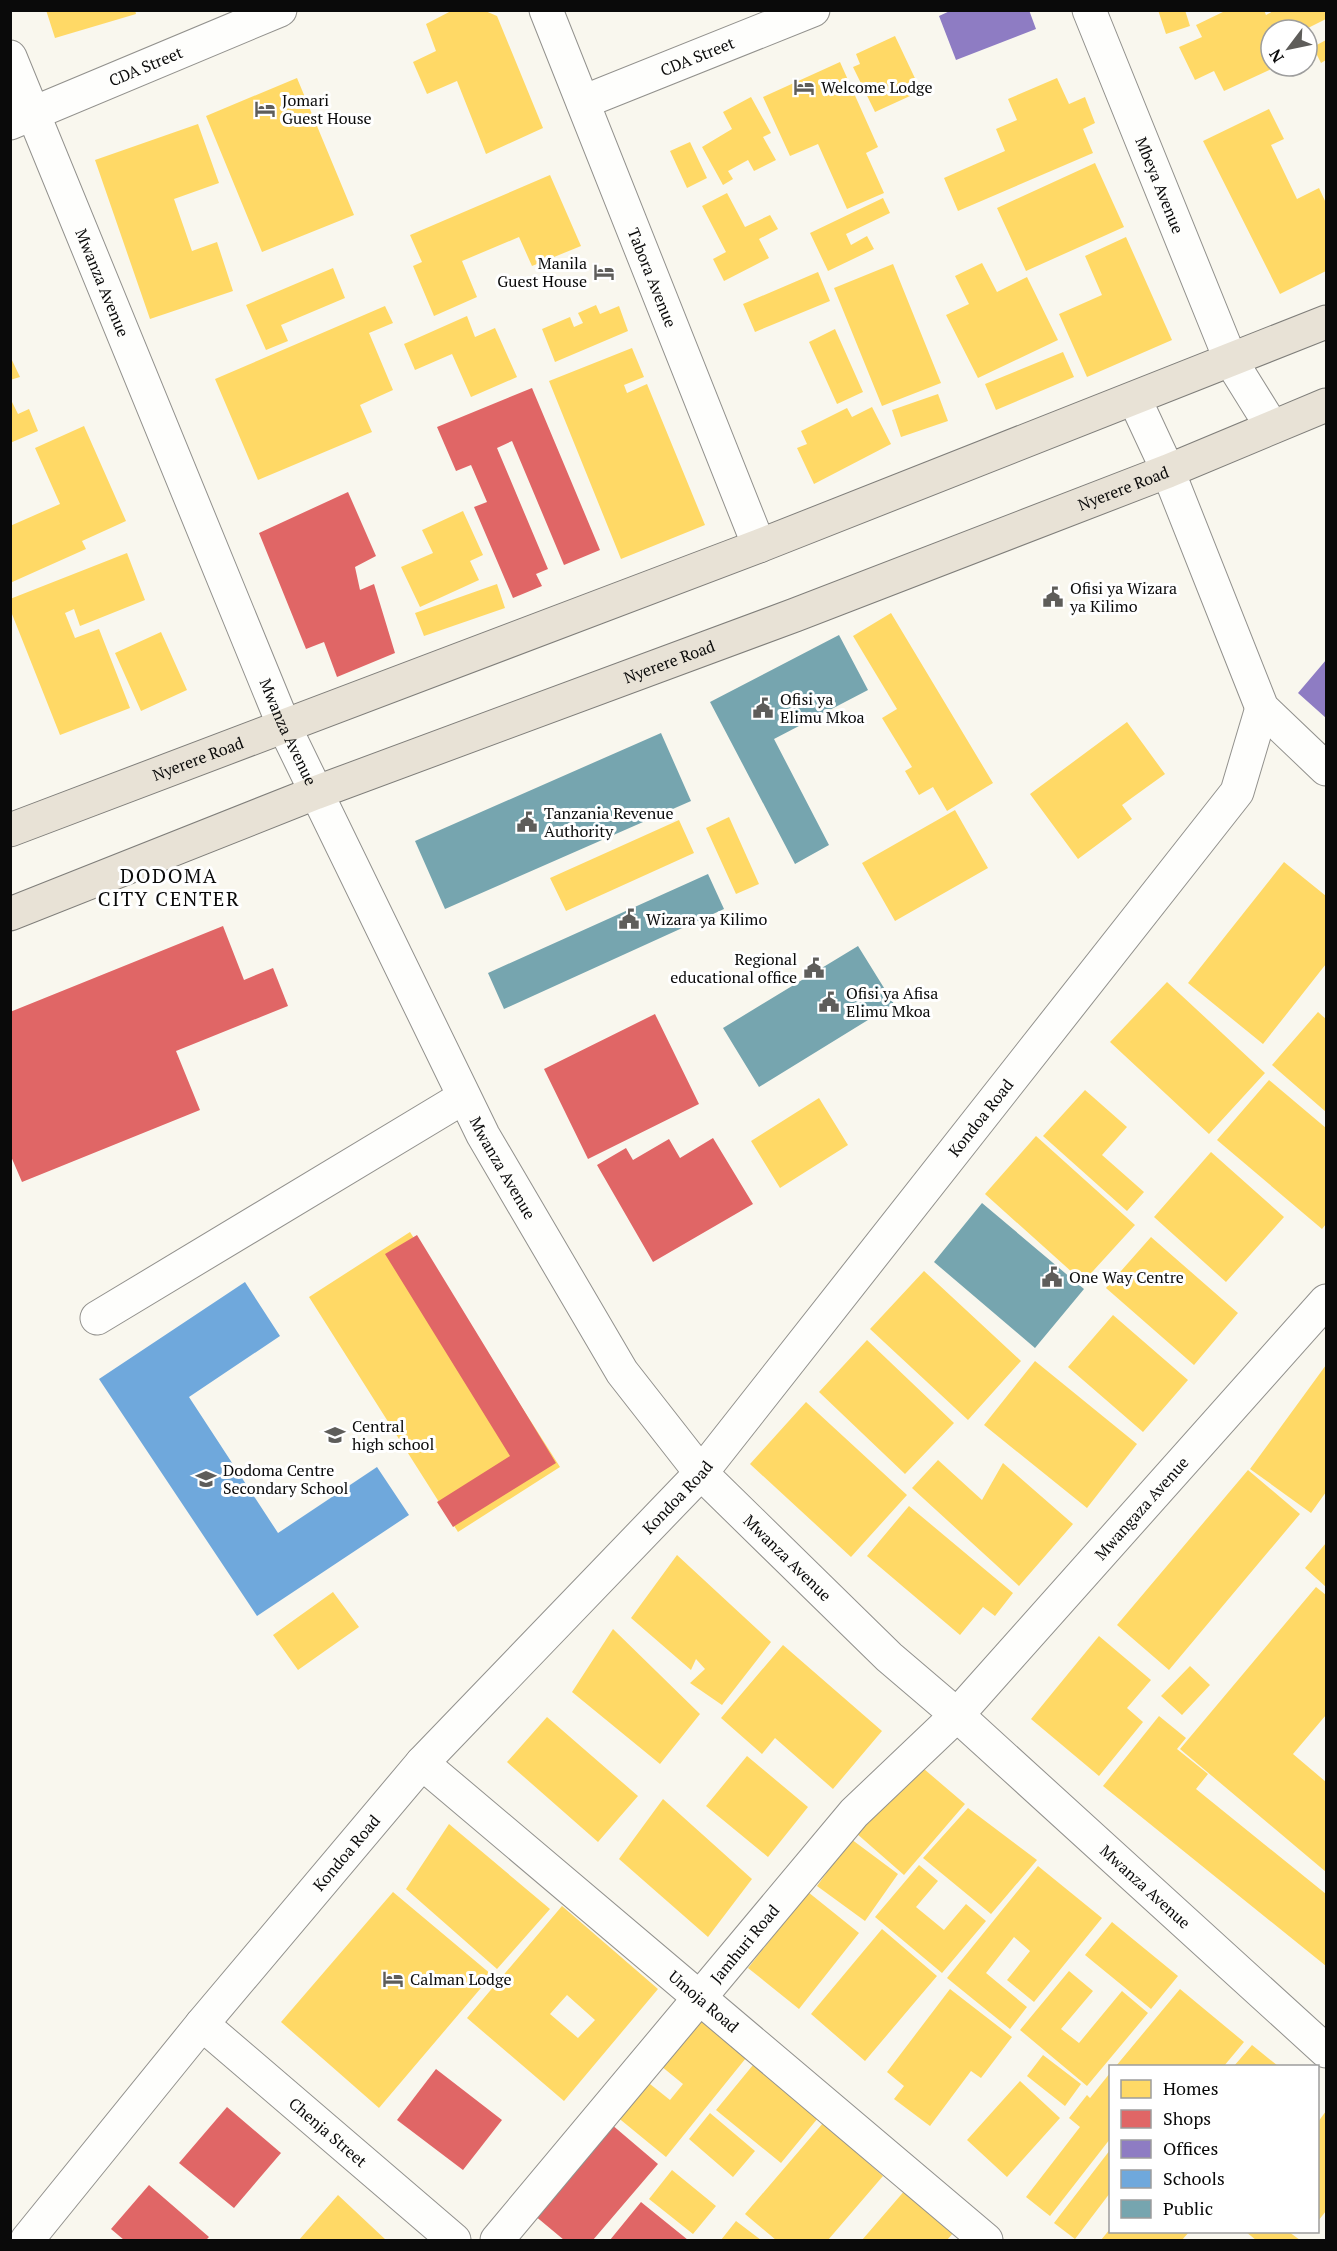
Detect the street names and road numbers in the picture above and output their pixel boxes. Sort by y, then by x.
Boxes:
street label: CDA Street [657,32,738,81]
street label: CDA Street [105,41,186,91]
street label: Mbeya Avenue [1130,134,1189,237]
street label: Mwanza Avenue [70,225,134,340]
street label: Tabora Avenue [623,225,682,331]
street label: Nyerere Road [1075,461,1172,516]
street label: Nyerere Road [621,635,718,689]
street label: Mwanza Avenue [255,675,322,789]
street label: Nyerere Road [149,731,247,786]
street label: Kondoa Road [943,1074,1018,1161]
street label: Mwanza Avenue [465,1113,541,1223]
street label: Mwangaza Avenue [1089,1452,1193,1564]
street label: Kondoa Road [637,1456,718,1539]
street label: Mwanza Avenue [739,1510,836,1606]
street label: Kondoa Road [308,1810,385,1896]
street label: Mwanza Avenue [1095,1840,1195,1933]
street label: Jamhuri Road [705,1900,784,1988]
street label: Umoja Road [664,1965,744,2037]
street label: Chenja Street [284,2092,372,2172]

